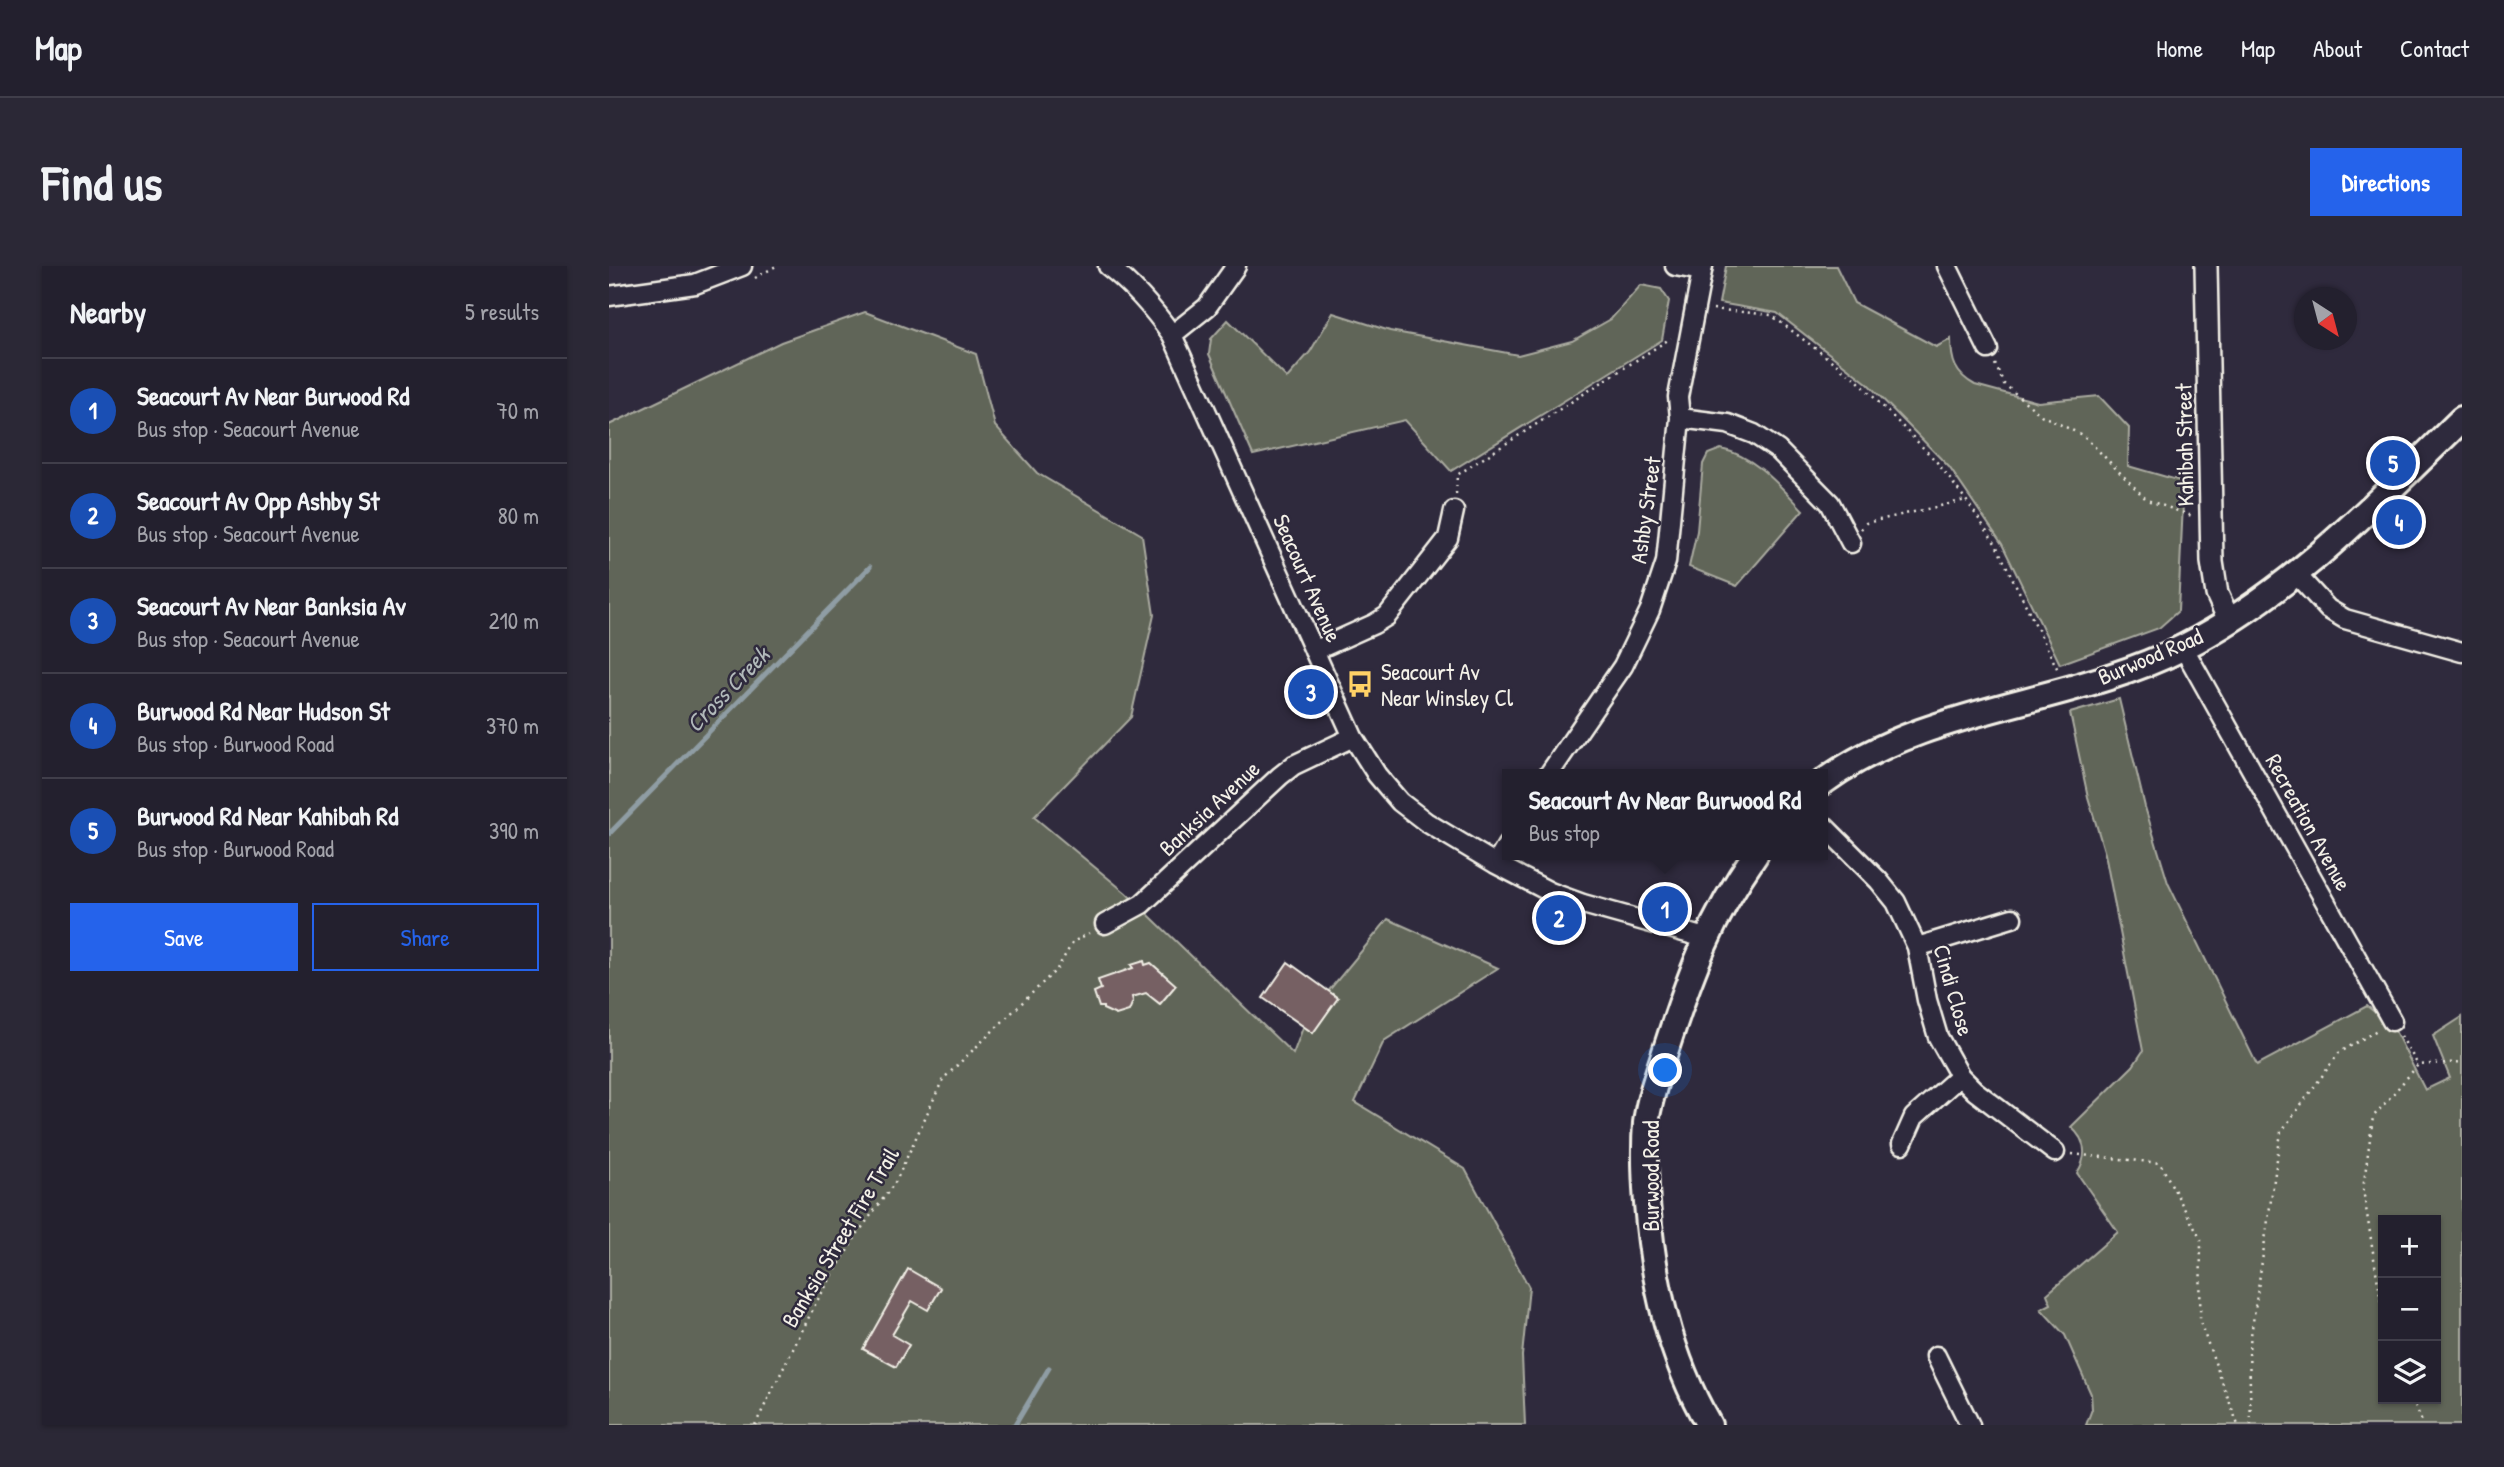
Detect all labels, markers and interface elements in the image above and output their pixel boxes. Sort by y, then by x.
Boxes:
text: Map [35,26,82,70]
text: Home [2156,32,2203,64]
text: Map [2241,32,2275,64]
text: About [2313,32,2362,64]
text: Contact [2400,32,2469,64]
button: Directions [2310,148,2462,216]
text: Find us [42,149,162,215]
north arrow [2294,287,2357,350]
text: Nearby [70,292,146,332]
text: 5 results [465,296,539,327]
text: Seacourt Av Near Burwood Rd [137,378,409,413]
street label: Kahibah Street [2167,382,2201,507]
text: 1 [89,395,97,426]
text: 70 m [496,395,539,426]
text: Bus stop · Seacourt Avenue [137,413,360,444]
pin: 5 [2370,437,2416,489]
street label: Ashby Street [1622,453,1668,566]
text: Seacourt Av Opp Ashby St [137,483,379,518]
pin: 4 [2376,496,2422,548]
text: 2 [88,500,98,531]
text: 80 m [498,500,539,531]
street label: Seacourt Avenue [1266,509,1350,647]
text: Bus stop · Seacourt Avenue [137,518,360,549]
text: Seacourt Av Near Banksia Av [137,588,406,623]
text: 3 [88,605,98,636]
text: 210 m [489,605,539,636]
street label: Burwood Road [2093,620,2207,692]
text: Bus stop · Seacourt Avenue [137,623,360,654]
water label: Cross Creek [678,638,777,739]
place label: Seacourt Av Near Winsley Cl [1381,656,1514,713]
pin: 3 [1288,666,1334,718]
bus stop icon: Seacourt Av Near Winsley Cl [1345,669,1375,699]
text: Burwood Rd Near Hudson St [137,693,390,728]
text: 4 [89,710,97,741]
text: 370 m [486,710,539,741]
text: Bus stop · Burwood Road [137,728,334,759]
street label: Recreation Avenue [2259,748,2359,896]
street label: Banksia Avenue [1152,753,1266,863]
popup [1502,769,1828,860]
text: Seacourt Av Near Burwood Rd [1529,782,1801,817]
text: Burwood Rd Near Kahibah Rd [137,798,398,833]
text: 5 [88,815,98,846]
text: 390 m [489,815,539,846]
text: Bus stop [1529,817,1600,848]
text: Bus stop · Burwood Road [137,833,334,864]
pin: 1 [1642,883,1688,935]
pin: 2 [1536,892,1582,944]
button: Save [70,903,298,971]
button: Share [312,903,539,971]
street label: Cindi Close [1926,941,1982,1039]
your location [1648,1053,1682,1087]
street label: Burwood Road [1635,1121,1666,1231]
street label: Banksia Street Fire Trail [774,1141,906,1333]
map controls [2378,1215,2441,1404]
button: + [2378,1215,2441,1278]
button: − [2378,1278,2441,1341]
button: layers [2378,1341,2441,1404]

